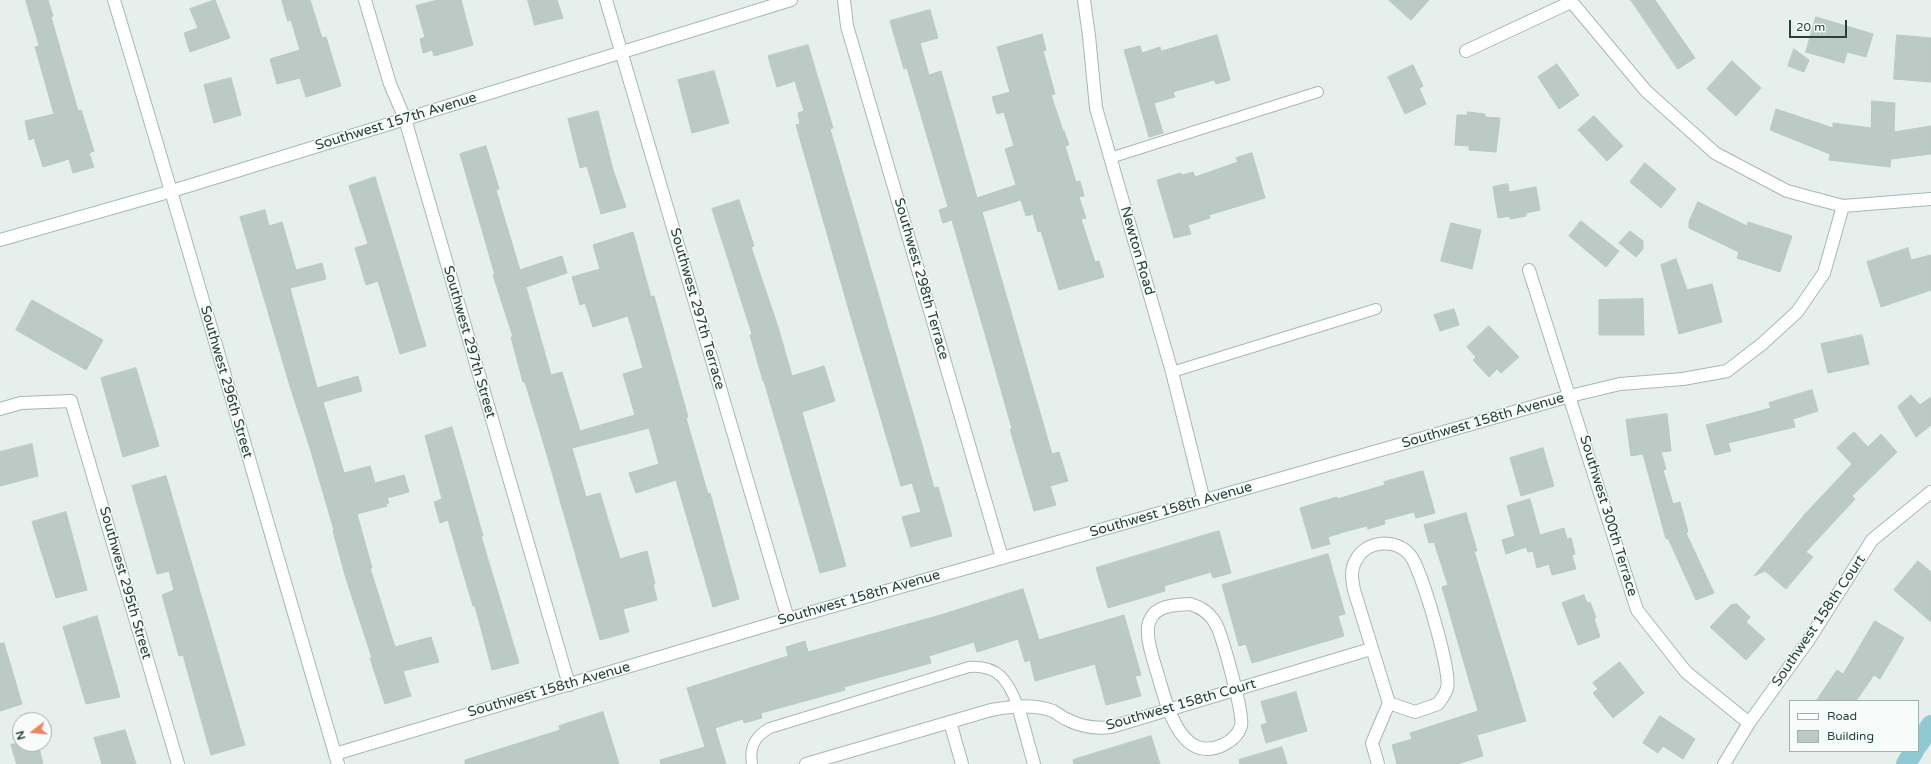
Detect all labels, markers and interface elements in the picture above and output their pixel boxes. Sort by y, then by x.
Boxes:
scale bar [1791,12,1849,38]
text: 20 m [1796,20,1825,34]
street label: Southwest 157th Avenue [313,89,479,155]
street label: Southwest 298th Terrace [890,196,952,362]
street label: Newton Road [1116,205,1158,297]
street label: Southwest 297th Terrace [666,226,728,392]
street label: Southwest 297th Street [439,264,499,420]
street label: Southwest 296th Street [196,304,256,460]
street label: Southwest 158th Avenue [1400,390,1566,452]
street label: Southwest 300th Terrace [1576,434,1640,598]
street label: Southwest 158th Avenue [1088,479,1254,541]
street label: Southwest 295th Street [95,505,155,661]
street label: Southwest 158th Court [1769,552,1869,690]
street label: Southwest 158th Avenue [776,567,942,629]
street label: Southwest 158th Avenue [466,659,632,721]
street label: Southwest 158th Court [1104,676,1258,734]
legend [1789,700,1919,752]
text: Road [1827,709,1857,723]
north arrow [12,712,52,752]
text: N [13,729,28,741]
text: Building [1827,729,1874,743]

